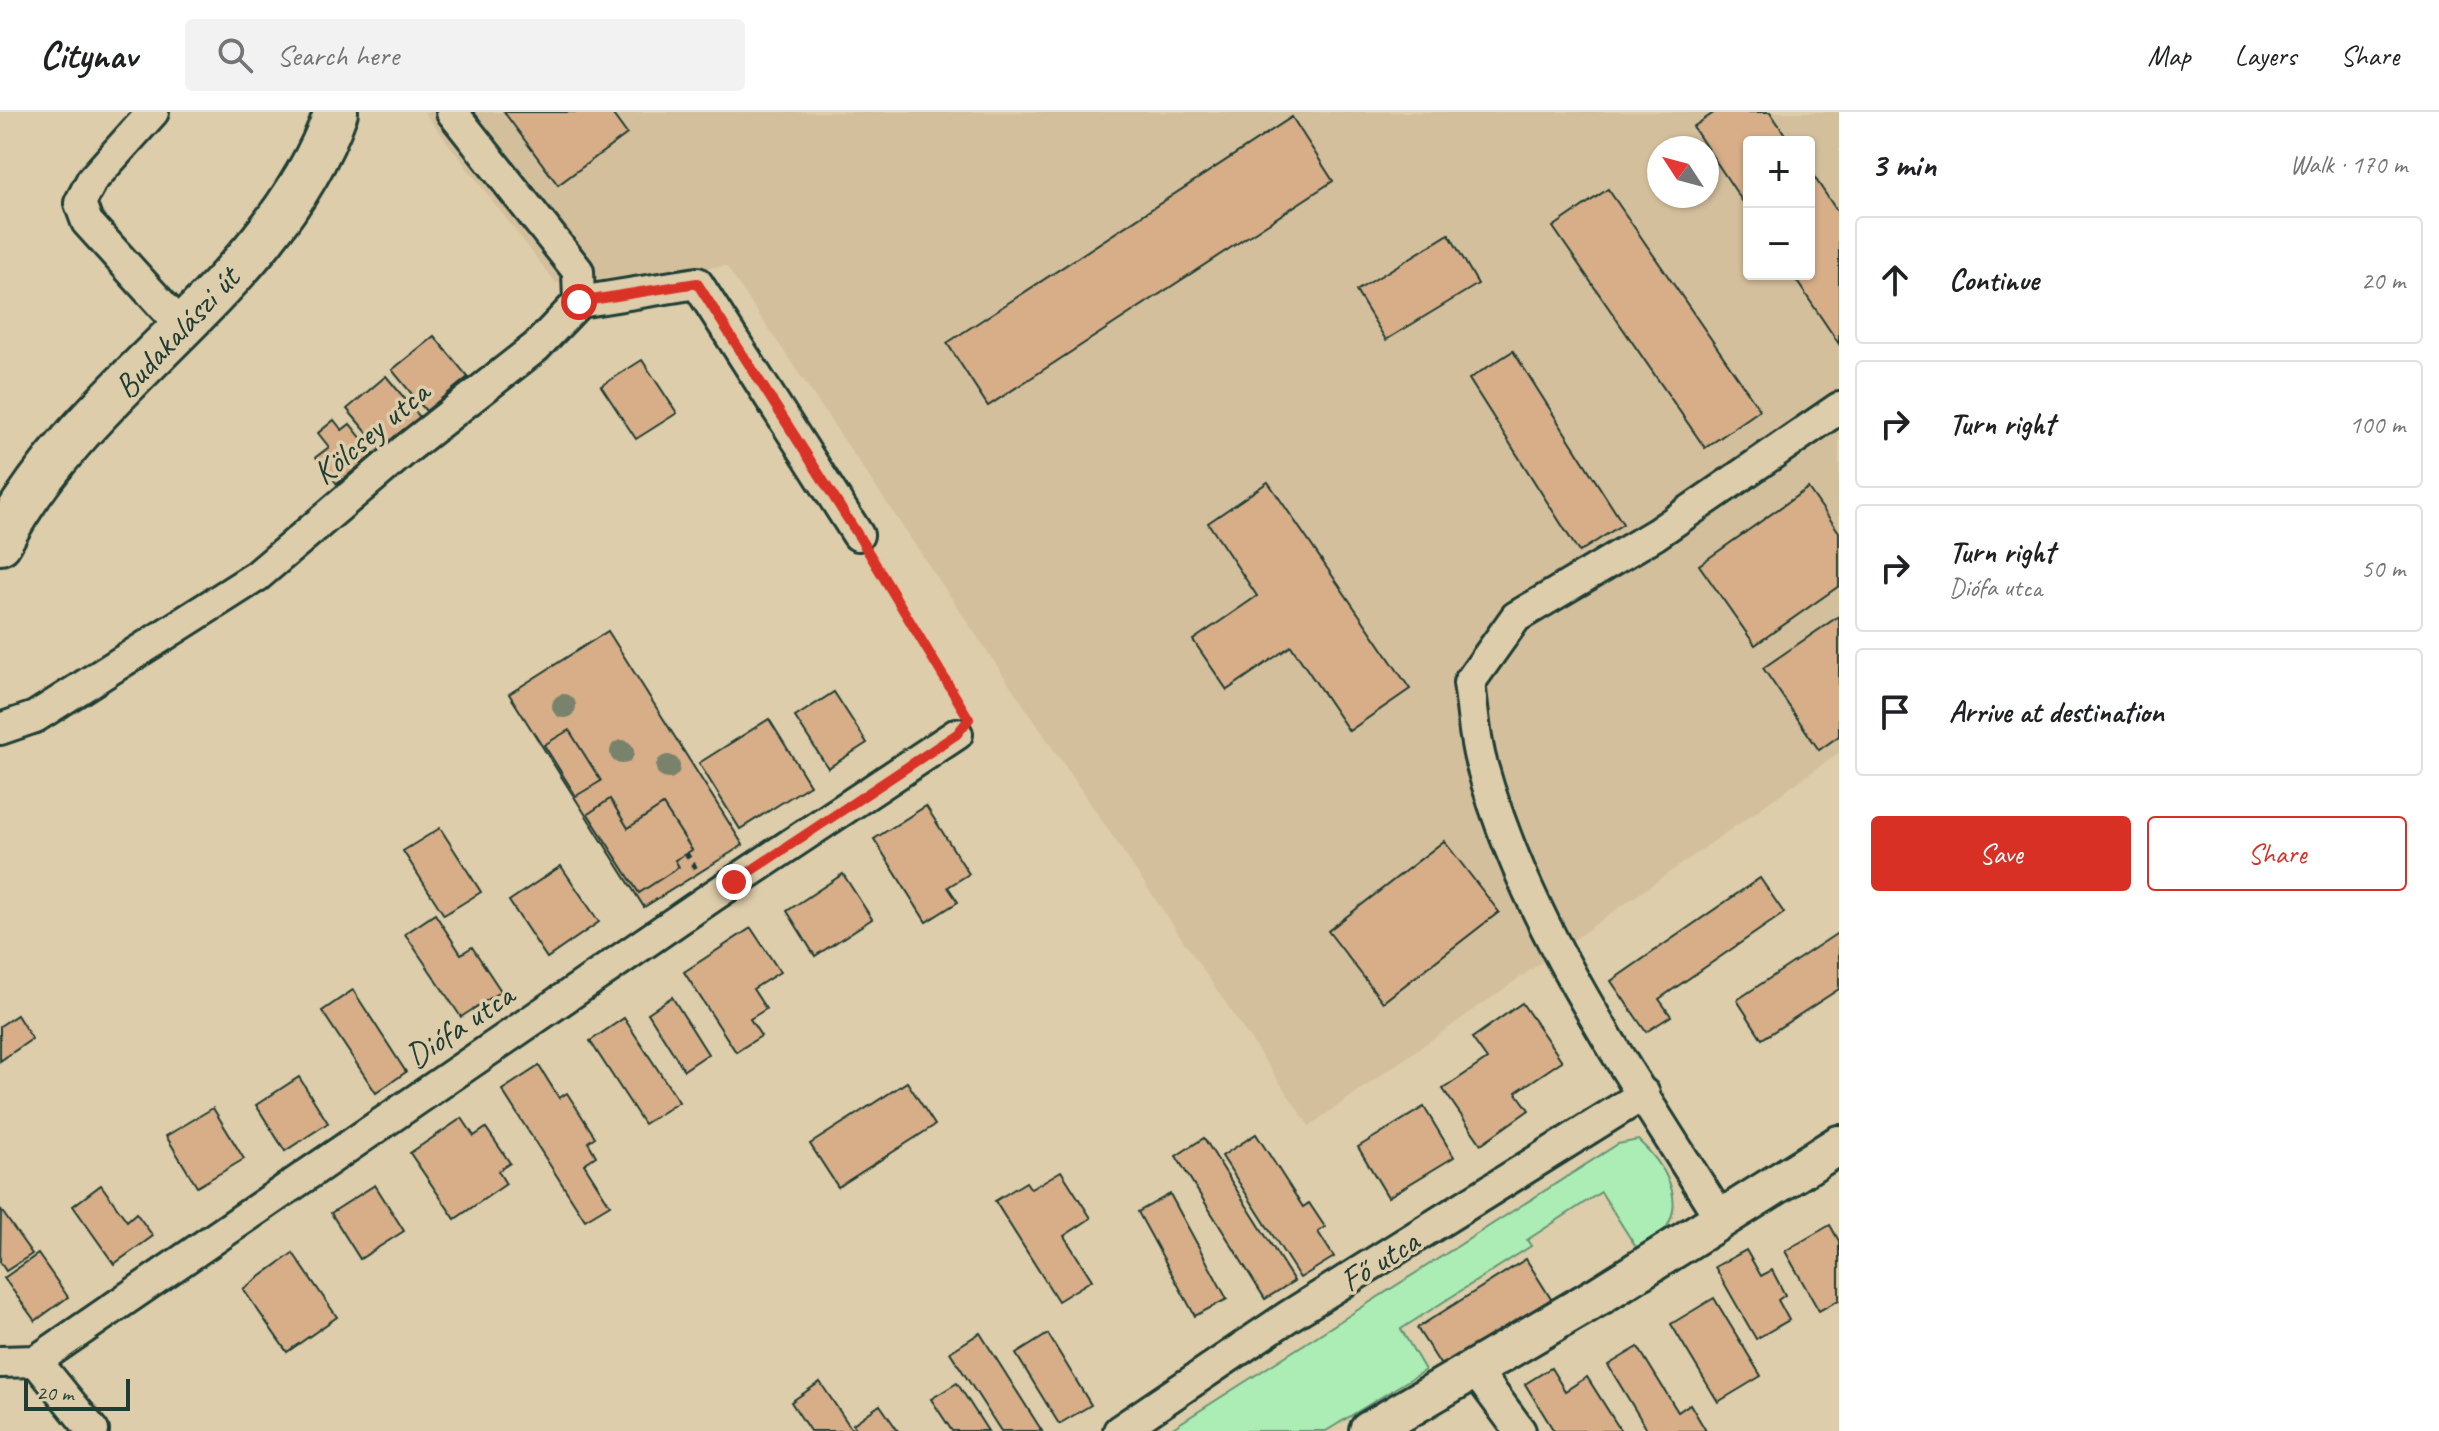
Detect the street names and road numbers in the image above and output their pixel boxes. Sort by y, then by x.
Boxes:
street label: Budakalászi út [104,255,251,407]
street label: Kölcsey utca [303,369,440,494]
street label: Diófa utca [397,972,524,1077]
street label: Fő utca [1332,1218,1429,1301]

